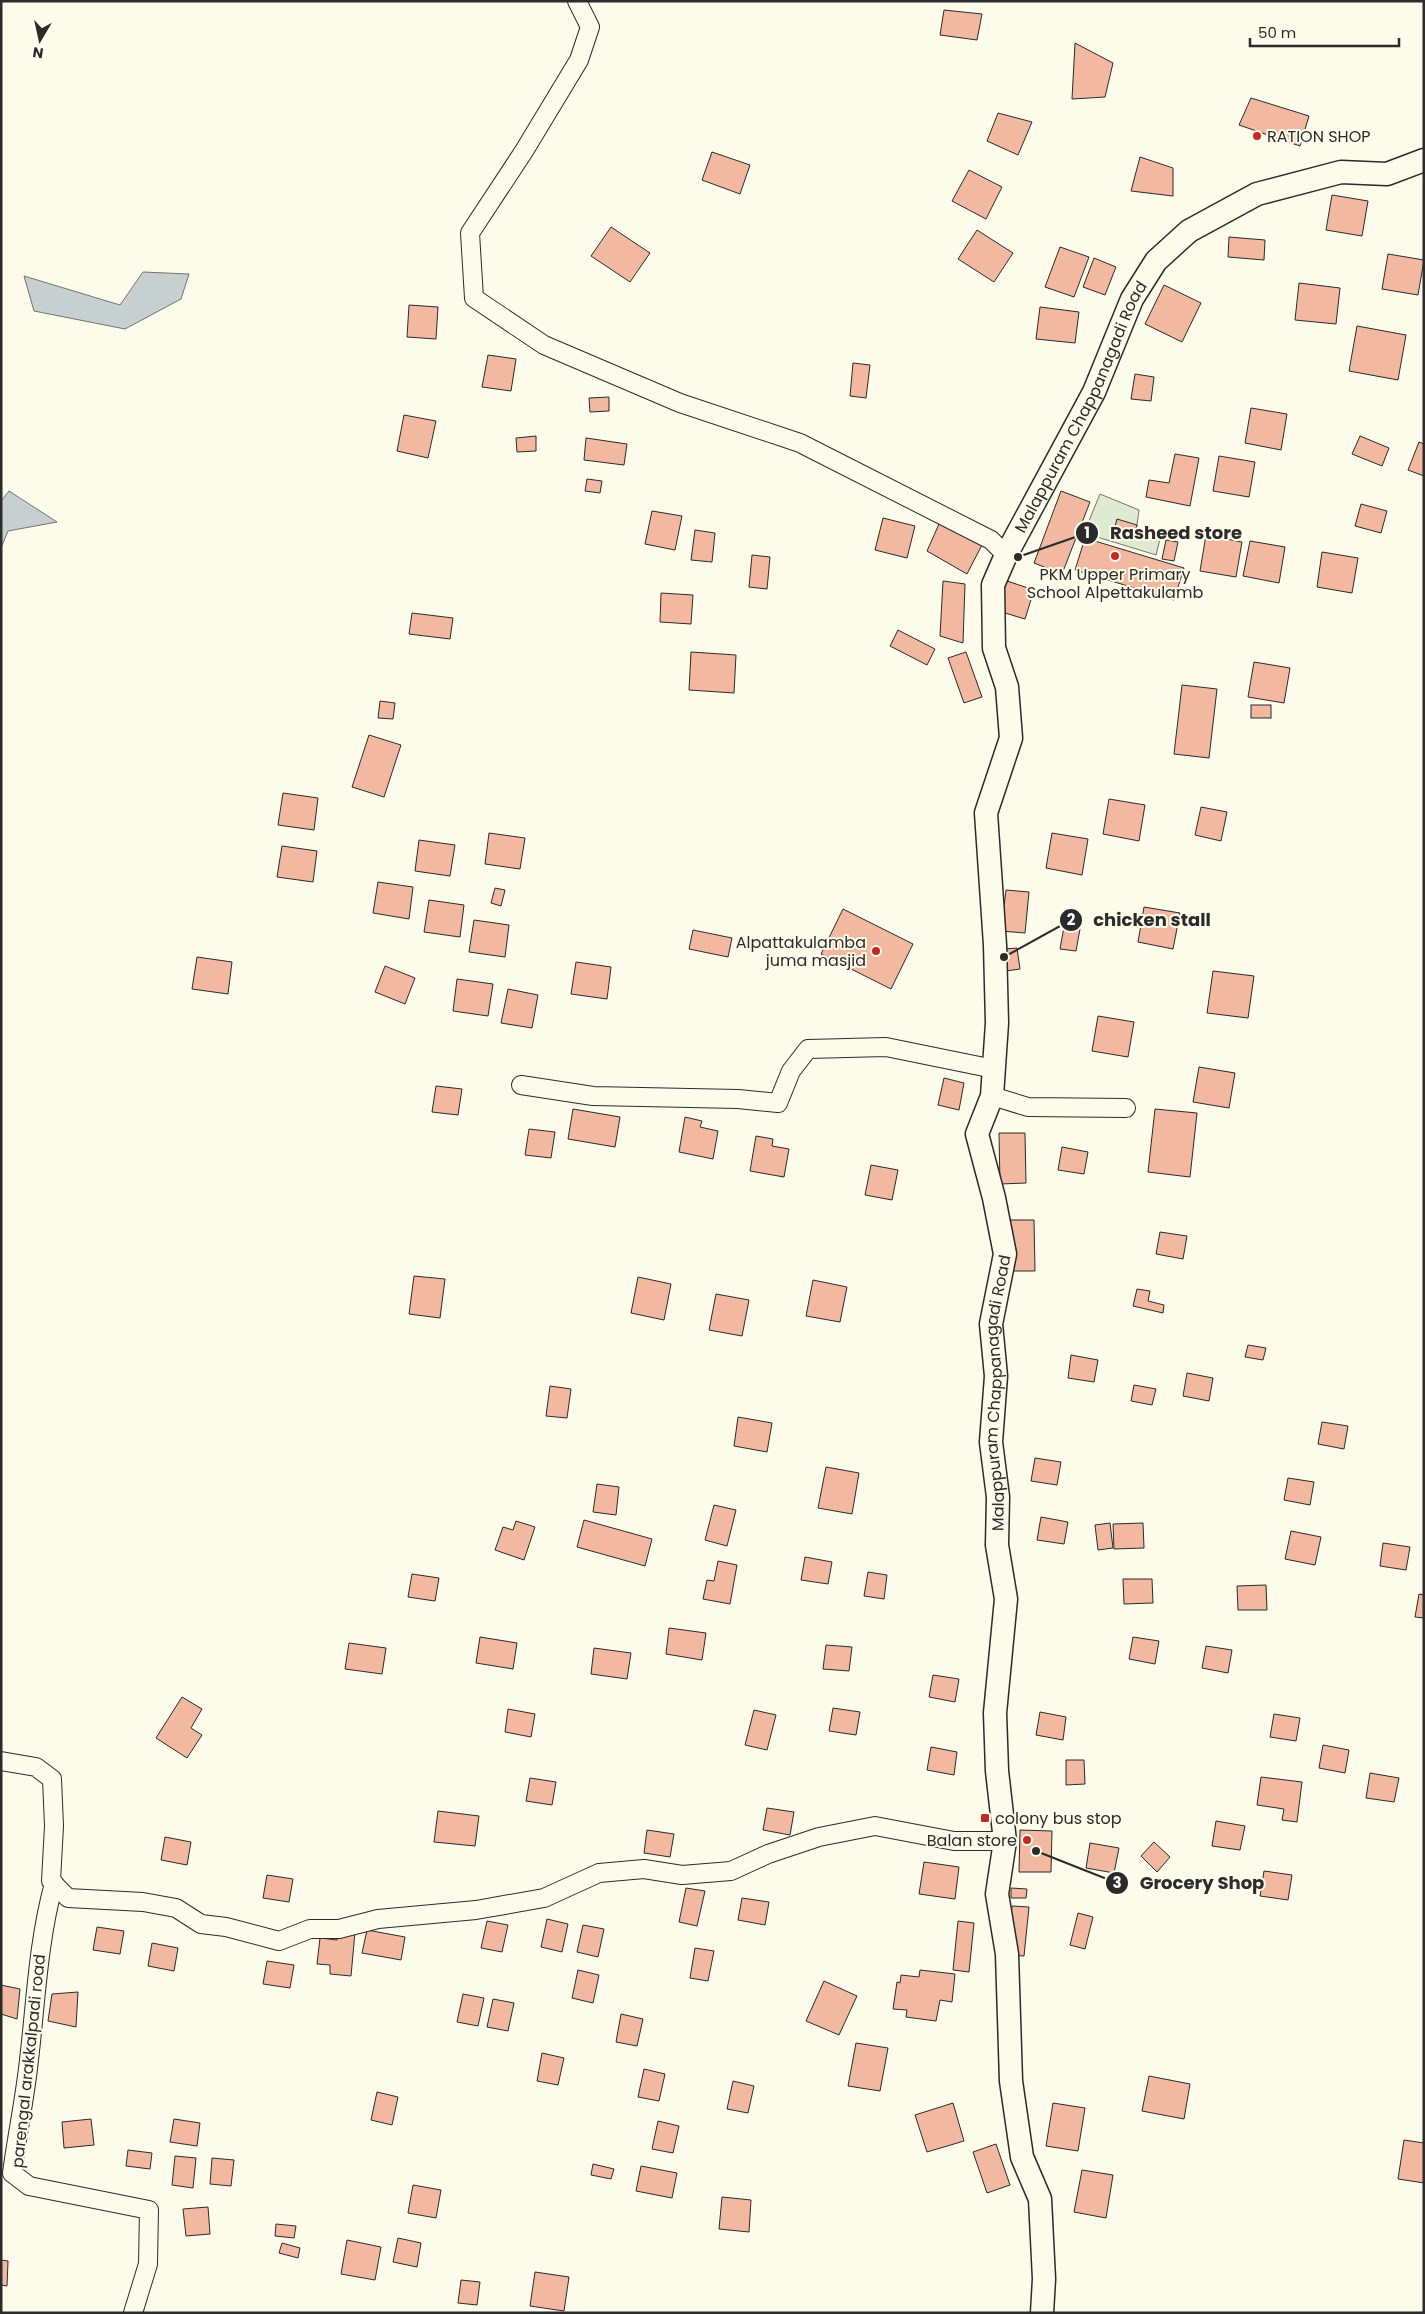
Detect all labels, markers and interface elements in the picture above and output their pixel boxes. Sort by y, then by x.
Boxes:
north arrow [15,15,65,65]
scale bar [1250,15,1399,47]
text: 50 m [1258,22,1296,43]
text: N [31,42,45,64]
place label: RATION SHOP [1267,125,1371,148]
marker: RATION SHOP [1251,130,1263,142]
street label: Malappuram Chappanagadi Road [1009,277,1153,537]
callout: Rasheed store [1075,517,1252,550]
text: Rasheed store [1110,520,1242,545]
text: 1 [1084,522,1090,543]
marker: PKM Upper Primary School Alpettakulamb [1109,550,1121,562]
place label: PKM Upper Primary School Alpettakulamb [1027,563,1203,604]
callout: chicken stall [1058,903,1221,936]
text: chicken stall [1093,907,1211,932]
text: 2 [1067,909,1076,930]
place label: Alpattakulamba juma masjid [736,931,866,972]
marker: Alpattakulamba juma masjid [870,945,882,957]
street label: Malappuram Chappanagadi Road [980,1253,1017,1531]
place label: colony bus stop [995,1807,1122,1830]
marker: colony bus stop [979,1812,991,1824]
place label: Balan store [927,1829,1017,1852]
marker: Balan store [1021,1834,1033,1846]
callout: Grocery Shop [1105,1866,1274,1899]
text: Grocery Shop [1140,1870,1264,1895]
text: 3 [1112,1872,1122,1893]
street label: parengal arakkalpadi road [6,1953,51,2169]

